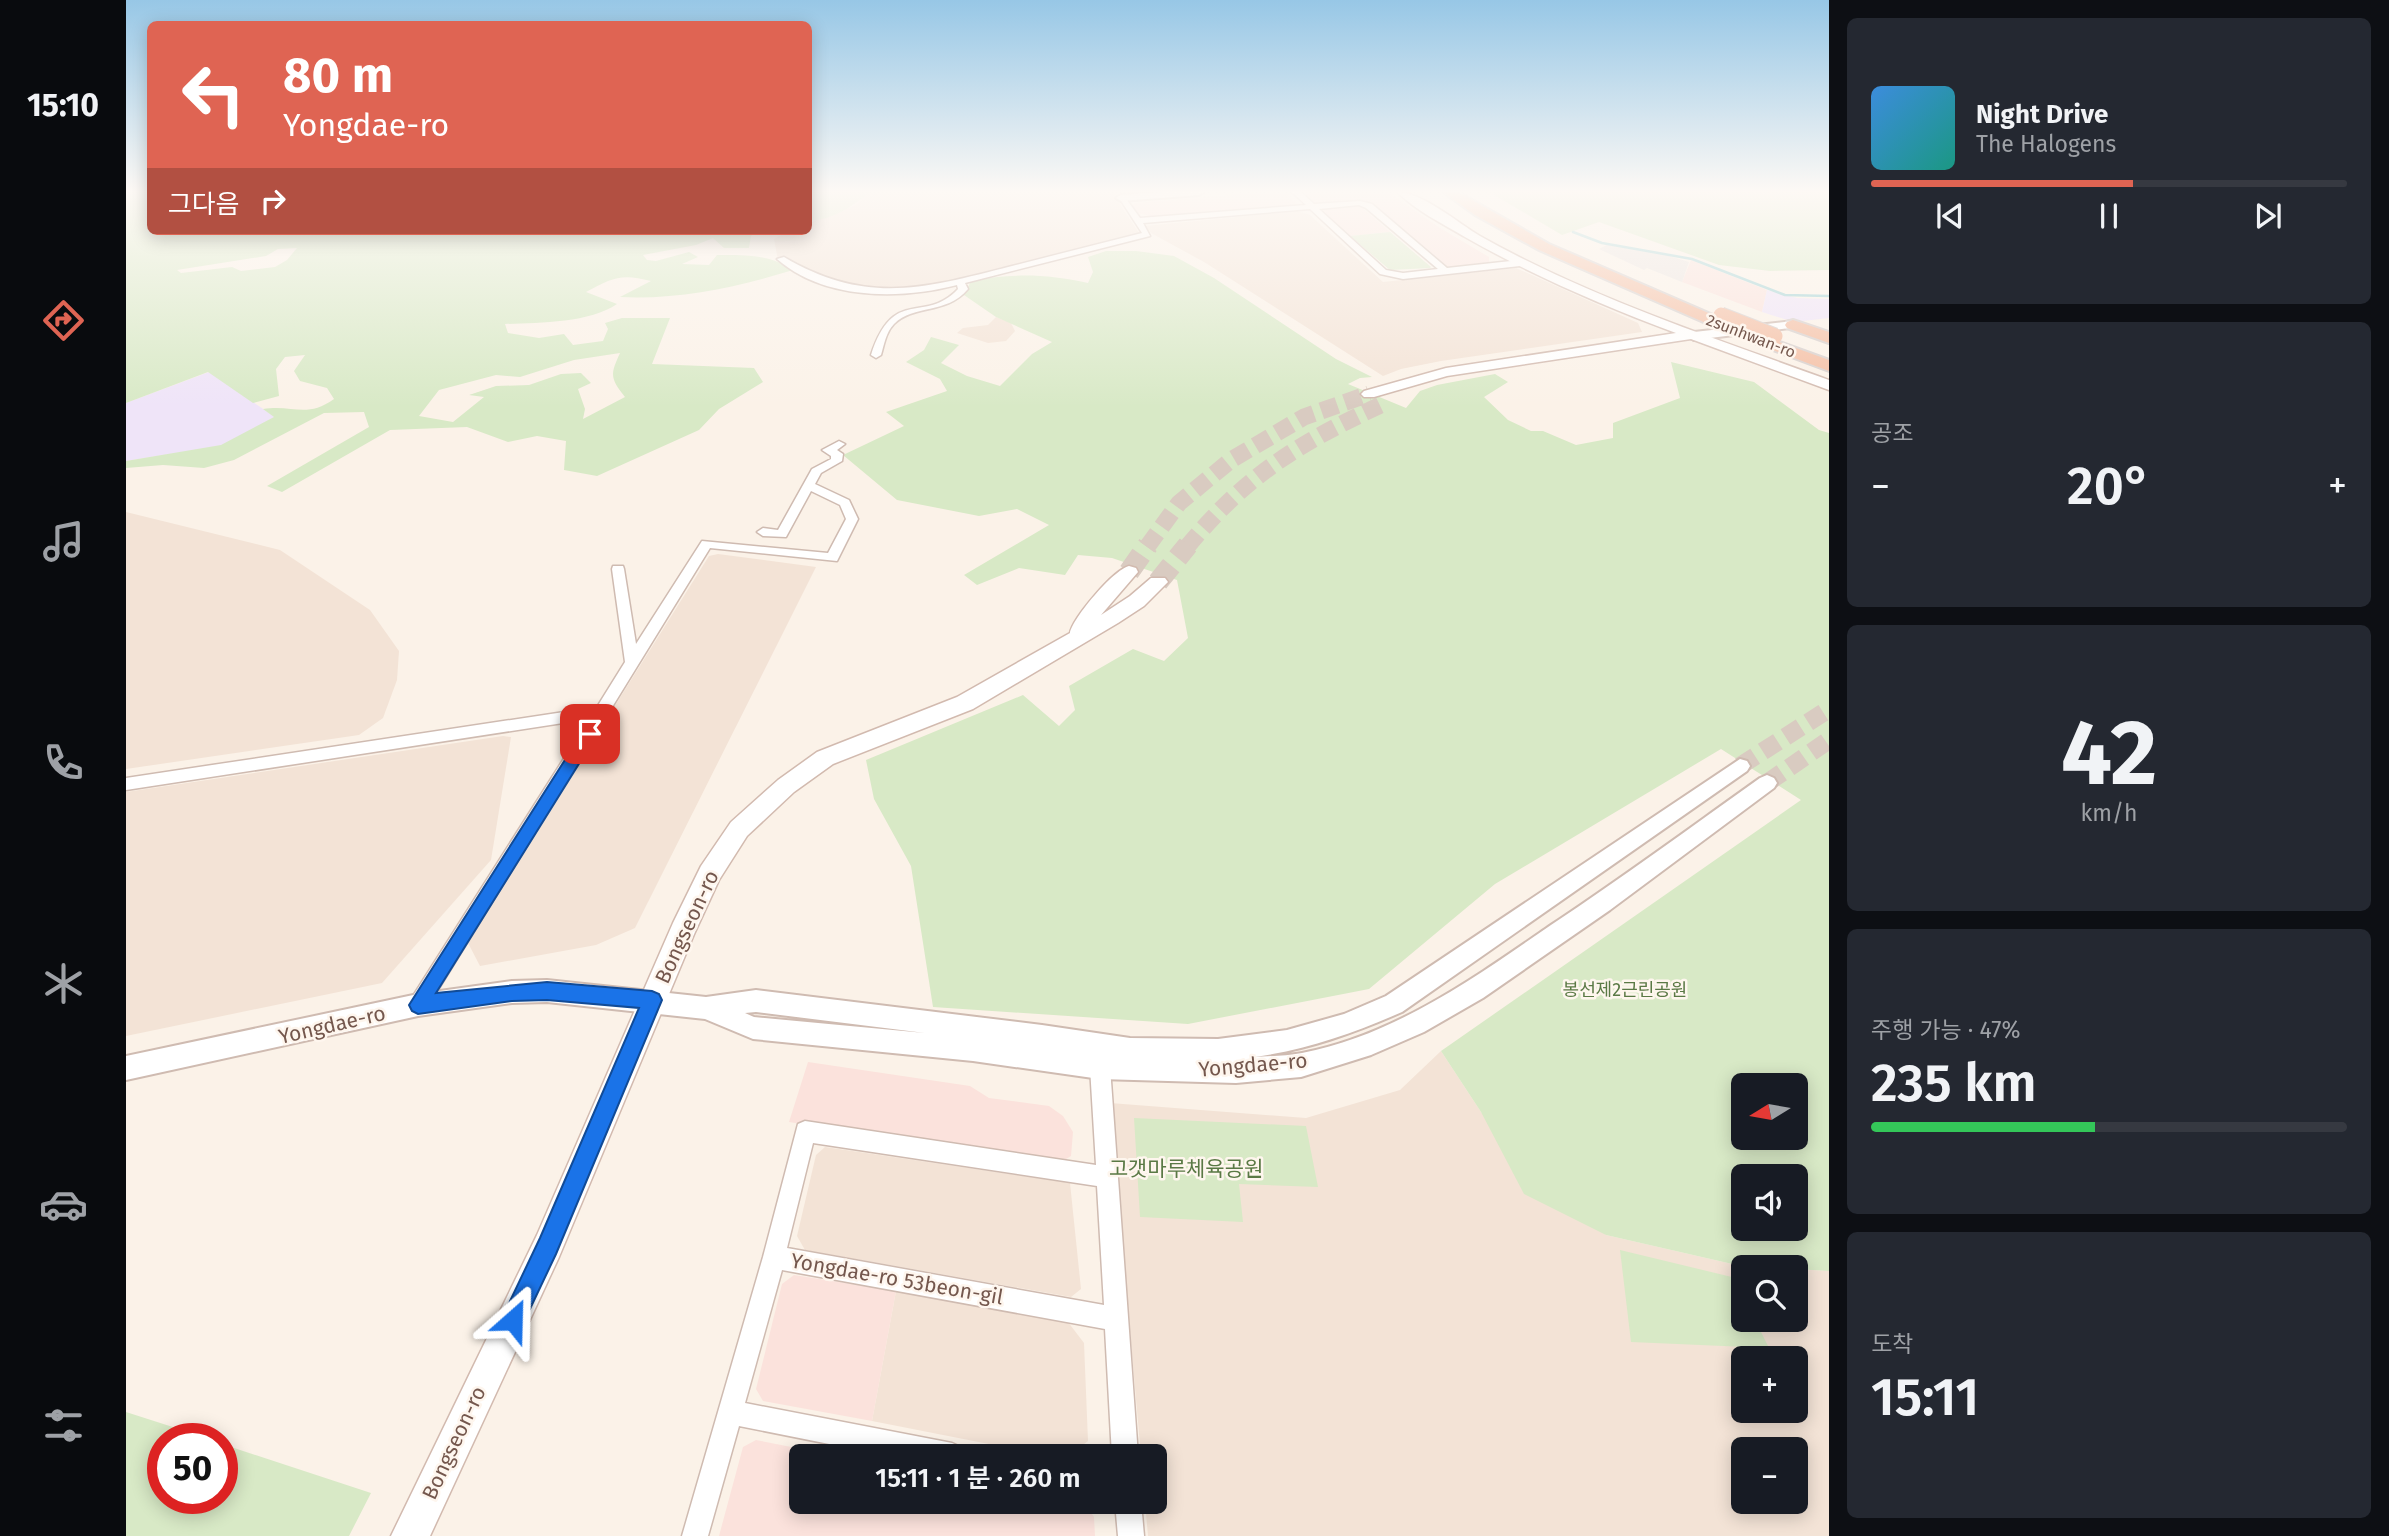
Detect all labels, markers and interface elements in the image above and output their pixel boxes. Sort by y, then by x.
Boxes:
text: 80 m [283,46,393,105]
icon: left [168,49,259,140]
text: 15:10 [27,86,99,124]
text: Night Drive [1976,99,2108,130]
text: Yongdae-ro [283,106,449,144]
text: The Halogens [1976,130,2116,158]
icon: right [254,182,292,220]
text: 그다음 [168,189,240,220]
icon: previous [1931,197,1969,235]
icon: pause [2090,197,2128,235]
icon: next [2249,197,2287,235]
icon: directions [39,296,88,345]
street label: 2sunhwan-ro [1704,310,1798,362]
text: 공조 [1871,419,1913,447]
text: 20° [2067,455,2151,518]
text: − [1871,463,1890,509]
text: + [2328,463,2347,509]
icon: music [39,517,88,566]
text: 42 [2061,699,2157,808]
pin [560,704,620,764]
icon: arrive [571,715,609,753]
icon: phone [39,738,88,787]
text: km/h [2081,799,2137,827]
street label: Bongseon-ro [649,866,725,988]
icon: climate [39,959,88,1008]
park label: 봉선제2근린공원 [1563,979,1687,1001]
street label: Yongdae-ro [276,1000,388,1050]
text: 주행 가능 · 47% [1871,1016,2021,1044]
street label: Yongdae-ro [1198,1047,1308,1083]
text: 235 km [1871,1052,2037,1115]
north arrow [1731,1073,1808,1150]
map controls [1731,1073,1808,1514]
park label: 고갯마루체육공원 [1109,1156,1263,1182]
button: sound [1731,1164,1808,1241]
icon: car [39,1180,88,1229]
street label: Yongdae-ro 53beon-gil [789,1247,1005,1311]
button: search [1731,1255,1808,1332]
position arrow [476,1283,550,1357]
text: 도착 [1871,1330,1913,1358]
button: + [1731,1346,1808,1423]
text: 15:11 [1871,1366,1979,1429]
street label: Bongseon-ro [416,1382,492,1504]
icon: filters [39,1401,88,1450]
speed limit sign: 50 [147,1423,238,1514]
button: − [1731,1437,1808,1514]
text: 15:11 · 1 분 · 260 m [875,1463,1081,1494]

